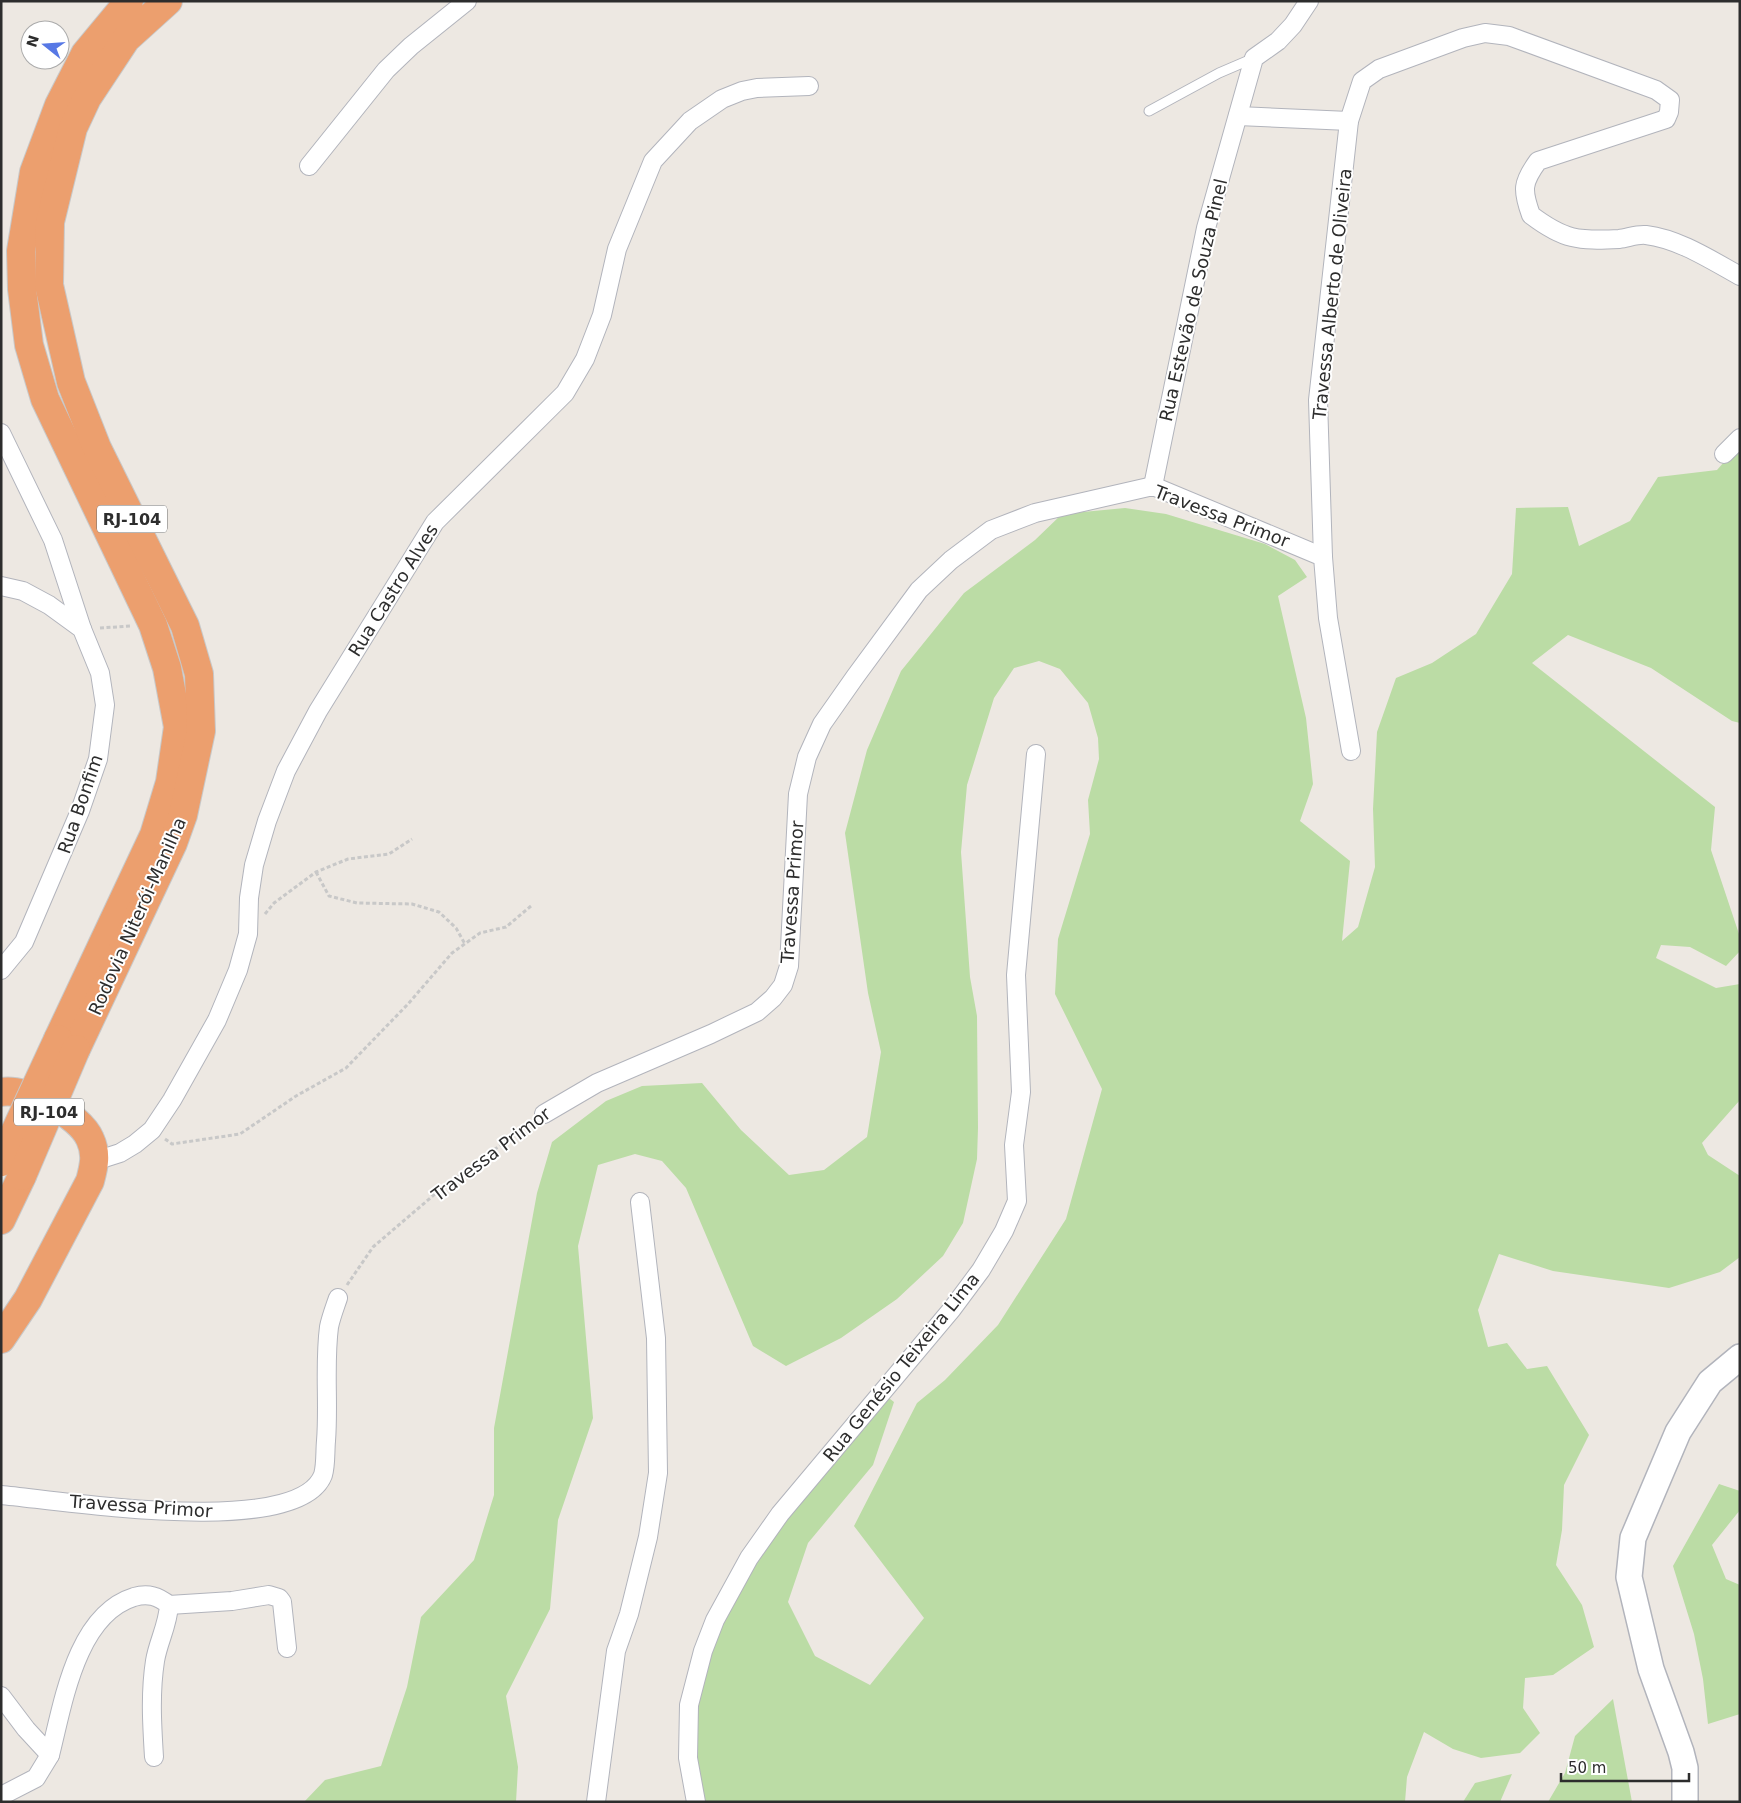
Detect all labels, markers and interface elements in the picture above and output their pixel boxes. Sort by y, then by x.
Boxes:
north arrow [20,20,70,70]
text: N [23,33,42,49]
street label: Travessa Alberto de Oliveira [1308,167,1356,422]
street label: Rua Estevão de Souza Pinel [1155,177,1231,423]
street label: Travessa Primor [1151,480,1293,552]
road number: RJ-104 [97,506,167,532]
street label: Rua Castro Alves [344,520,442,660]
street label: Rua Bonfim [53,752,107,856]
street label: Rodovia Niterói-Manilha [84,814,190,1018]
street label: Travessa Primor [776,819,808,965]
road number: RJ-104 [14,1098,84,1126]
street label: Travessa Primor [427,1102,555,1206]
street label: Rua Genésio Teixeira Lima [818,1269,984,1465]
street label: Travessa Primor [68,1490,214,1522]
scale bar [1561,1750,1688,1782]
text: 50 m [1568,1759,1606,1777]

